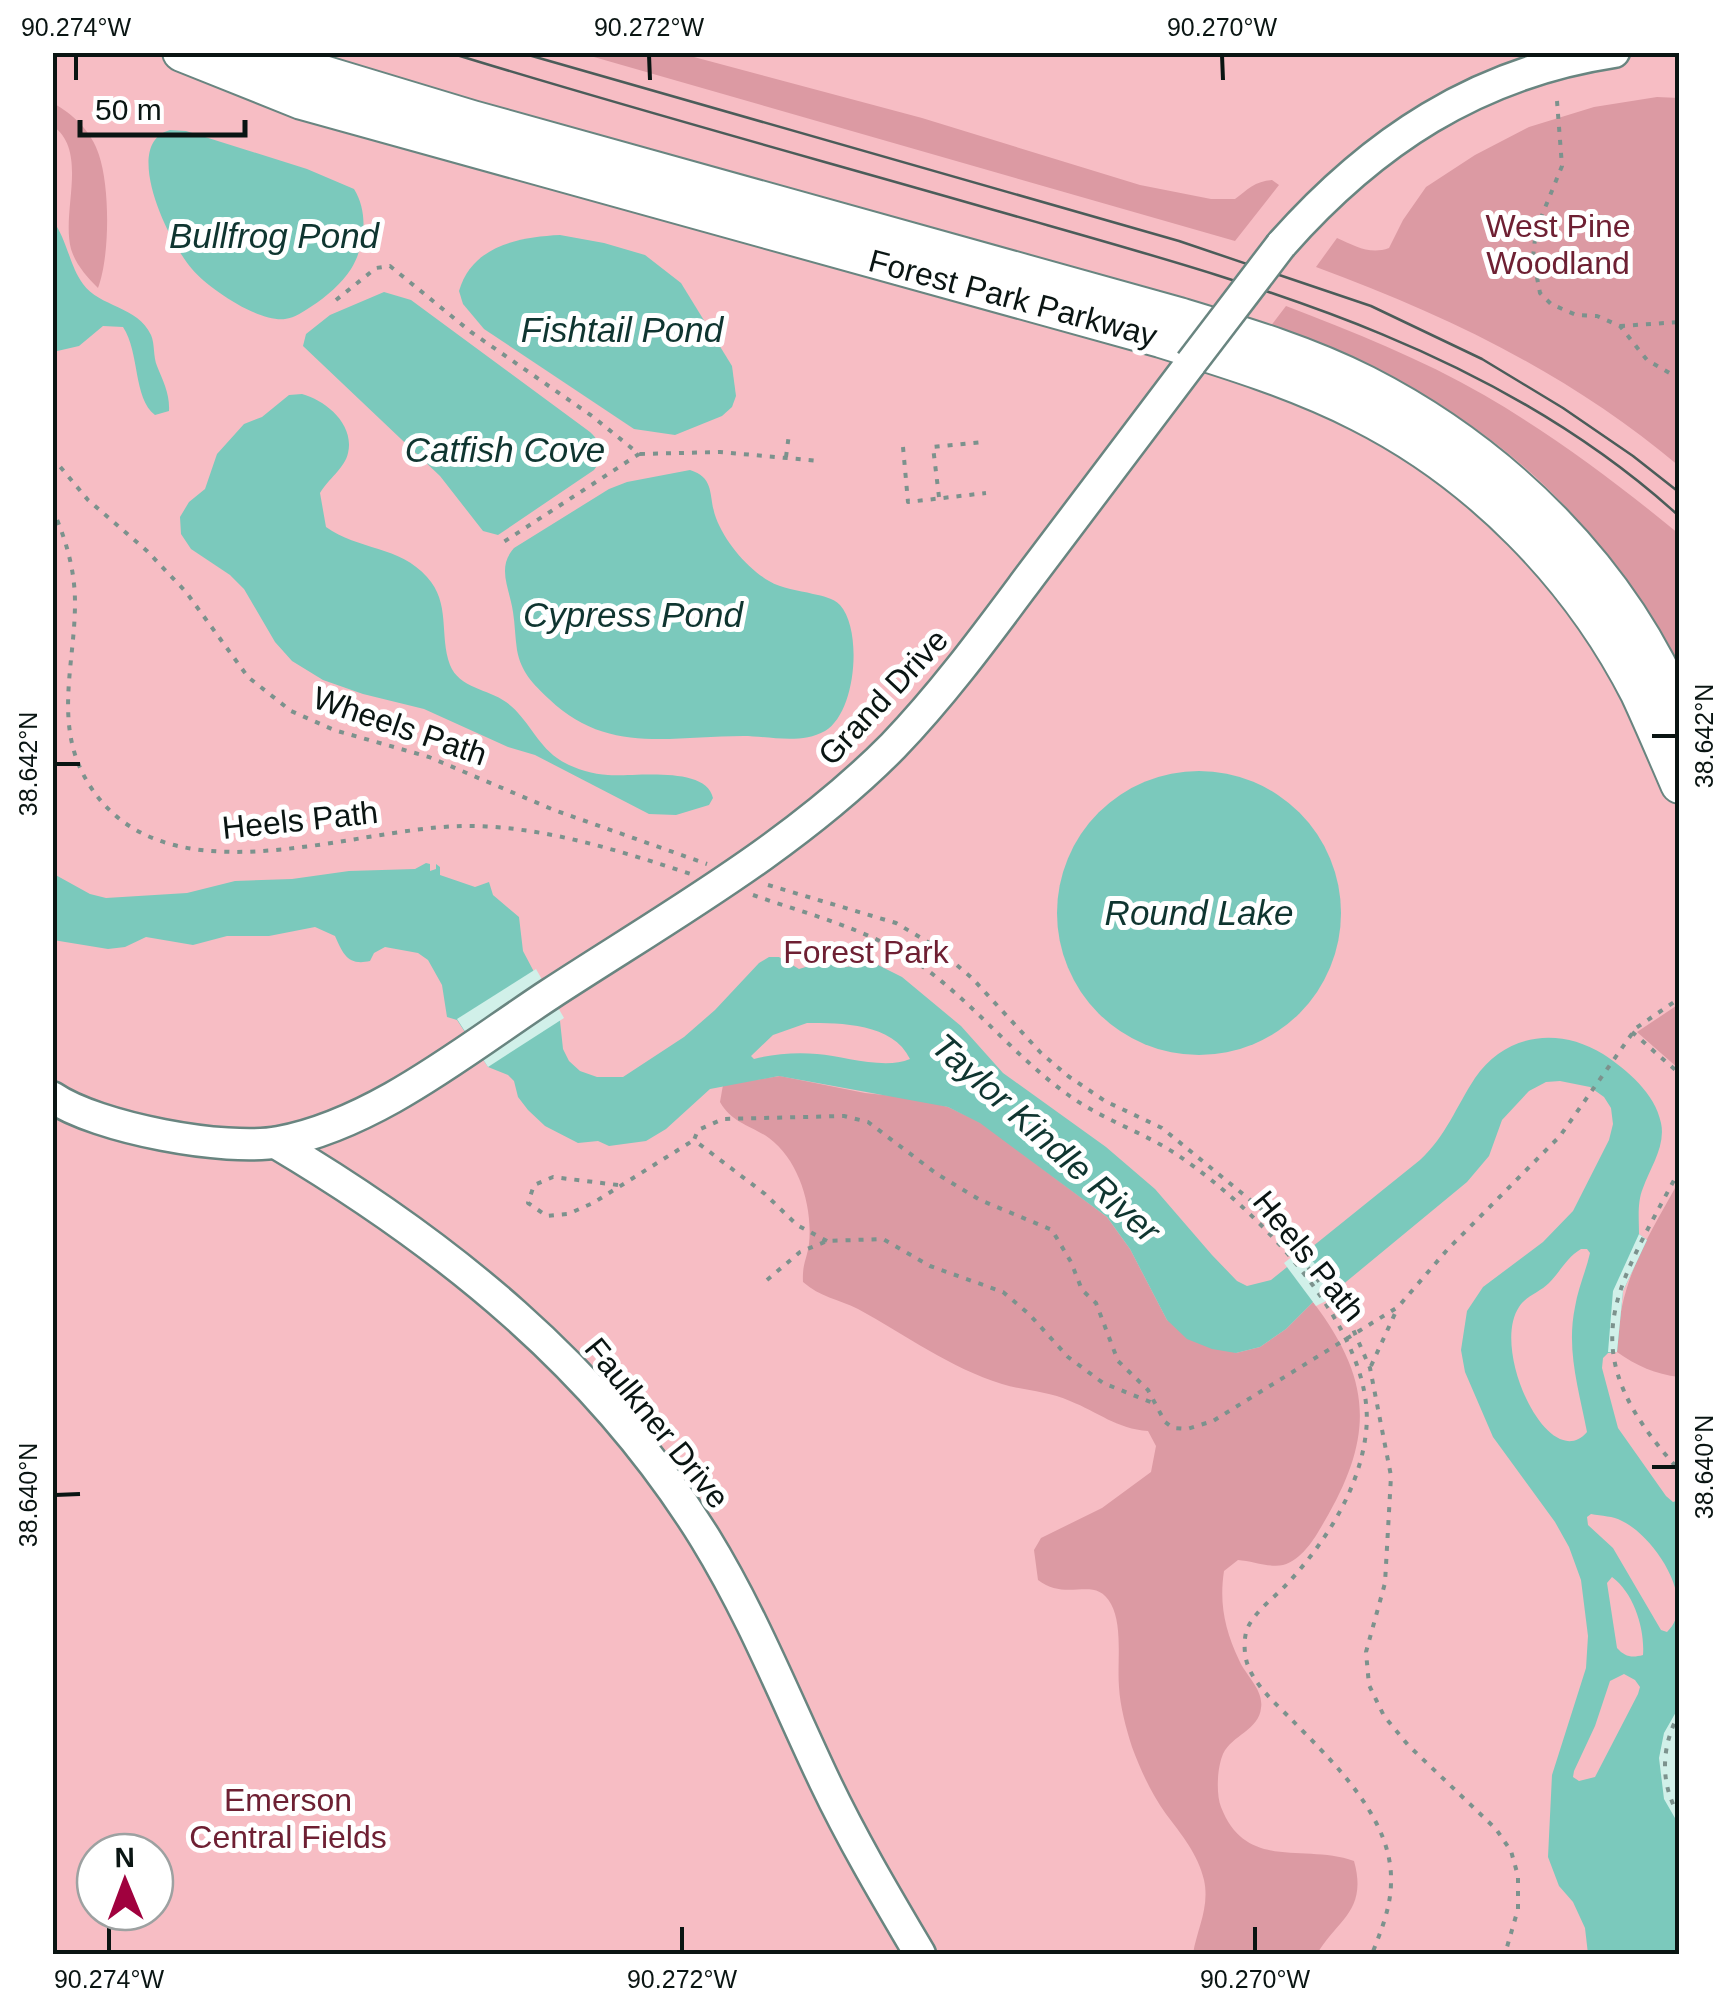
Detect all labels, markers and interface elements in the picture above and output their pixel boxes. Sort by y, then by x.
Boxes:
text: 90.274°W [21,13,131,41]
text: 90.272°W [594,13,704,41]
text: 90.270°W [1167,13,1277,41]
scale bar [80,75,245,137]
text: 50 m [95,93,162,126]
park label: West Pine Woodland [1485,208,1631,281]
water label: Bullfrog Pond [169,216,381,255]
street label: Forest Park Parkway [865,242,1161,354]
water label: Fishtail Pond [521,310,725,349]
water label: Catfish Cove [405,430,605,469]
water label: Cypress Pond [523,595,744,634]
street label: Grand Drive [811,622,955,772]
street label: Wheels Path [308,679,492,773]
text: 38.642°N [1690,684,1718,788]
text: 38.642°N [14,712,42,816]
street label: Heels Path [220,794,380,846]
water label: Round Lake [1105,893,1293,932]
park label: Forest Park [783,934,950,970]
water label: Taylor Kindle River [925,1025,1169,1251]
street label: Heels Path [1246,1184,1372,1328]
street label: Faulkner Drive [578,1331,736,1515]
text: 38.640°N [1690,1415,1718,1519]
text: 38.640°N [14,1443,42,1547]
park label: Emerson Central Fields [189,1782,387,1855]
north arrow [75,1832,175,1932]
text: N [114,1842,135,1873]
text: 90.274°W [54,1965,164,1993]
text: 90.272°W [627,1965,737,1993]
text: 90.270°W [1200,1965,1310,1993]

